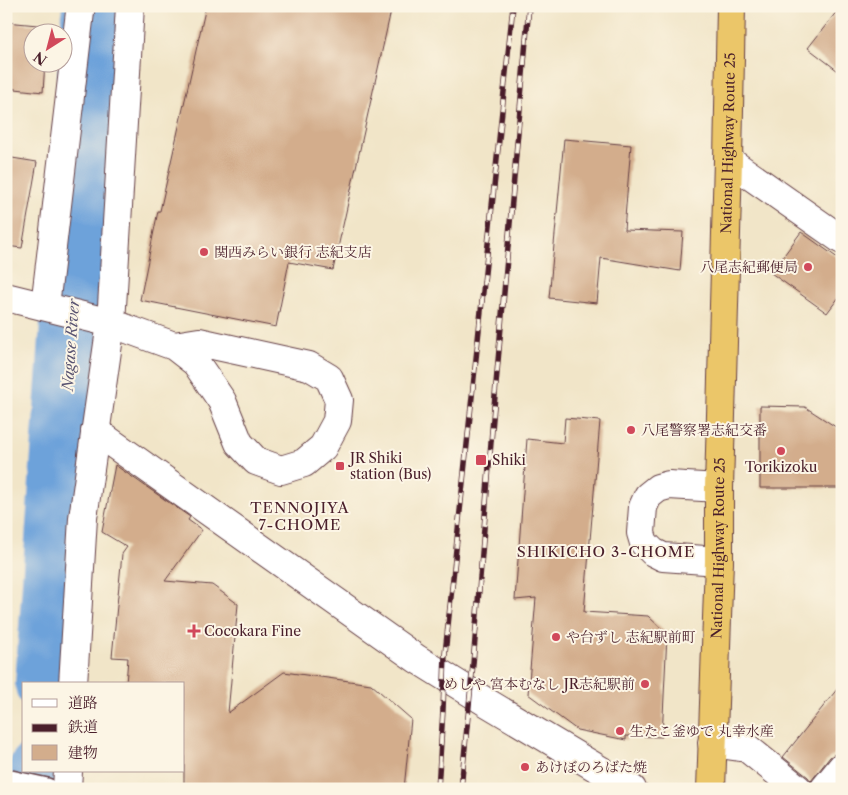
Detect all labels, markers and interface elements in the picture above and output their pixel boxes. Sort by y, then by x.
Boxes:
north arrow [22,22,72,72]
text: N [30,48,51,69]
street label: National Highway Route 25 [717,52,739,234]
place label: 関西みらい銀行 志紀支店 [214,243,372,261]
marker: 関西みらい銀行 志紀支店 [198,246,210,258]
place label: 八尾志紀郵便局 [700,258,798,276]
marker: 八尾志紀郵便局 [802,261,814,273]
water label: Nagase River [58,297,83,393]
place label: 八尾警察署志紀交番 [641,421,767,439]
marker: 八尾警察署志紀交番 [625,424,637,436]
marker: Torikizoku [775,445,787,457]
place label: JR Shiki station (Bus) [348,449,431,483]
place label: Shiki [492,451,526,469]
marker: Shiki [474,453,488,467]
street label: National Highway Route 25 [707,457,729,639]
place label: Torikizoku [745,458,818,476]
marker: JR Shiki station (Bus) [334,460,346,472]
district label: TENNOJIYA 7-CHOME [250,498,350,534]
district label: SHIKICHO 3-CHOME [517,542,695,561]
place label: Cocokara Fine [204,622,301,640]
marker: Cocokara Fine [188,625,200,637]
place label: や台ずし 志紀駅前町 [566,628,696,646]
marker: や台ずし 志紀駅前町 [550,631,562,643]
place label: めしや 宮本むなし JR志紀駅前 [444,675,635,693]
marker: めしや 宮本むなし JR志紀駅前 [639,678,651,690]
legend [22,682,185,772]
text: 道路 [68,693,98,712]
text: 鉄道 [68,717,98,736]
place label: 生たこ釜ゆで 丸幸水産 [630,722,774,740]
marker: 生たこ釜ゆで 丸幸水産 [614,725,626,737]
text: 建物 [68,743,98,762]
place label: あけぼのろばた焼 [535,758,647,776]
marker: あけぼのろばた焼 [519,761,531,773]

